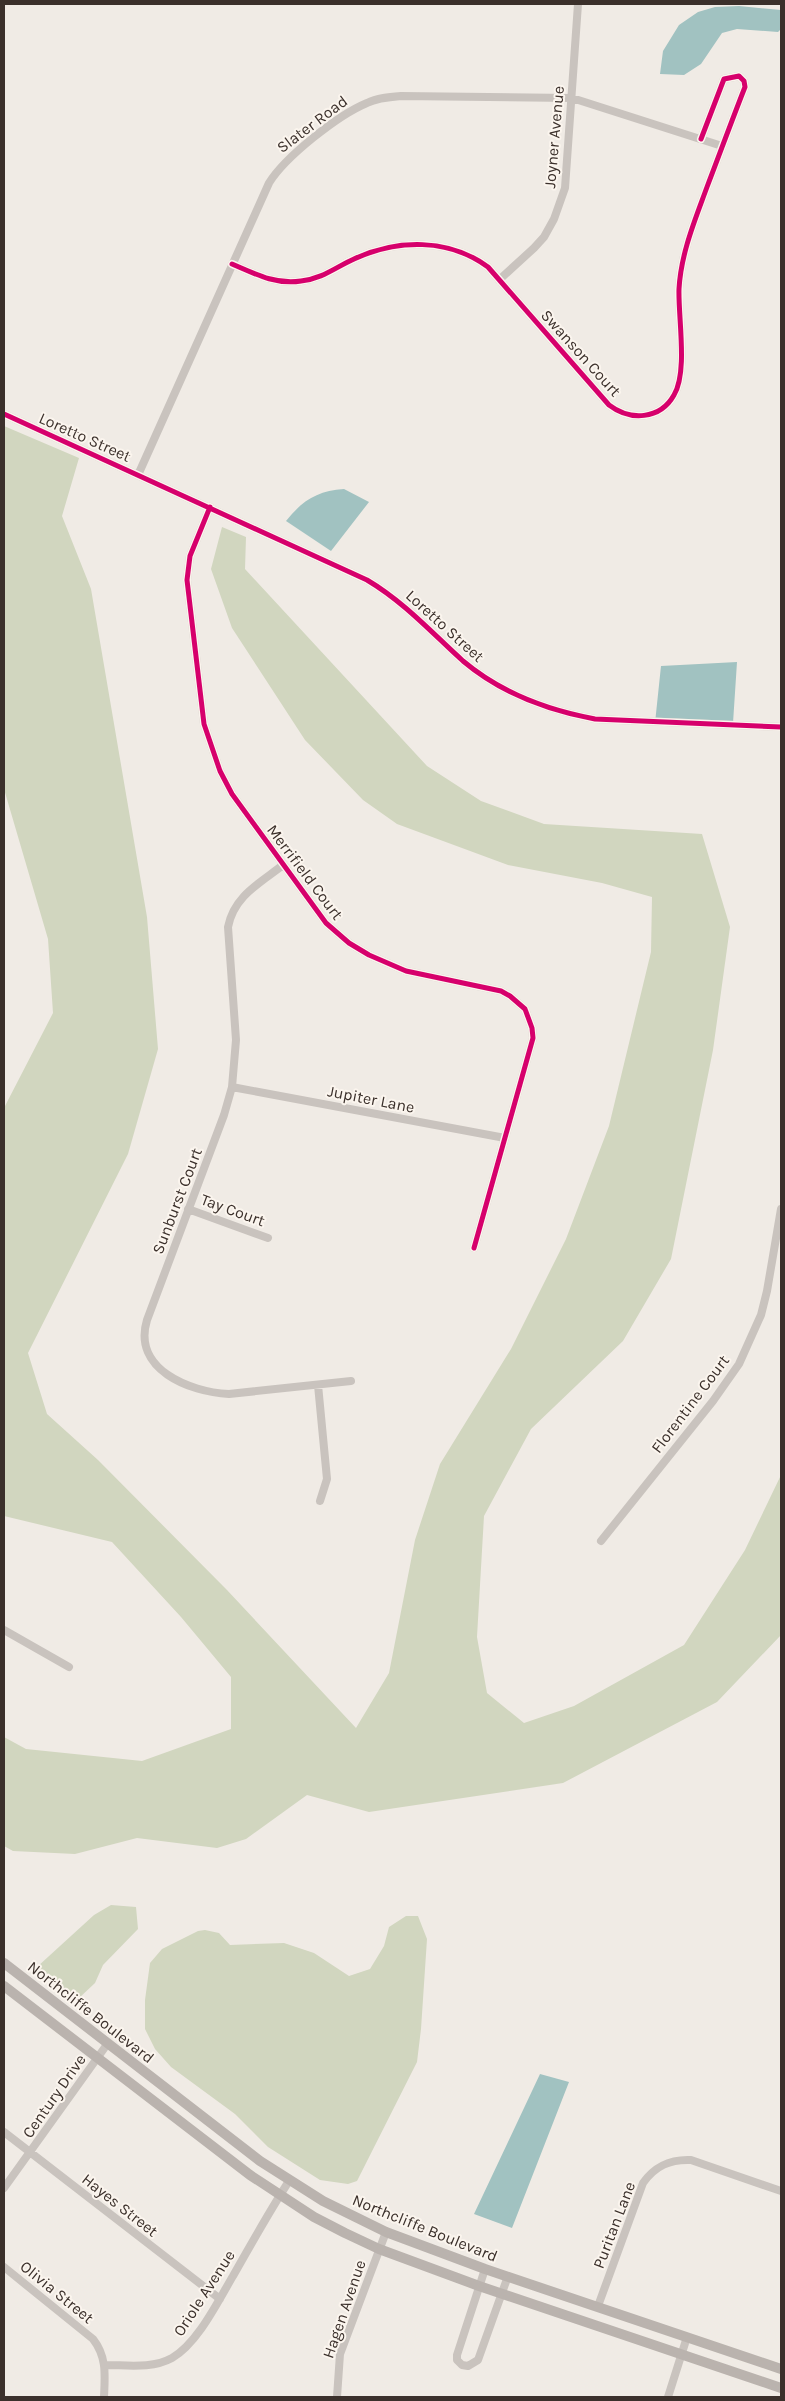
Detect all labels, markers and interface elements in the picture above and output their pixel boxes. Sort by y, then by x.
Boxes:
street label: Joyner Avenue [540,85,568,189]
street label: Slater Road [273,91,351,157]
street label: Swanson Court [537,306,625,400]
street label: Loretto Street [36,408,134,466]
street label: Loretto Street [402,586,488,666]
street label: Merrifield Court [263,821,347,923]
street label: Jupiter Lane [326,1081,416,1117]
street label: Sunburst Court [148,1145,206,1257]
street label: Tay Court [198,1190,268,1230]
street label: Florentine Court [647,1351,733,1457]
street label: Northcliffe Boulevard [24,1957,158,2067]
street label: Century Drive [18,2050,90,2142]
street label: Hayes Street [78,2169,162,2241]
street label: Puritan Lane [589,2179,639,2271]
street label: Northcliffe Boulevard [350,2190,500,2266]
street label: Oriole Avenue [169,2246,239,2340]
street label: Olivia Street [16,2257,98,2327]
street label: Hagen Avenue [318,2257,370,2361]

